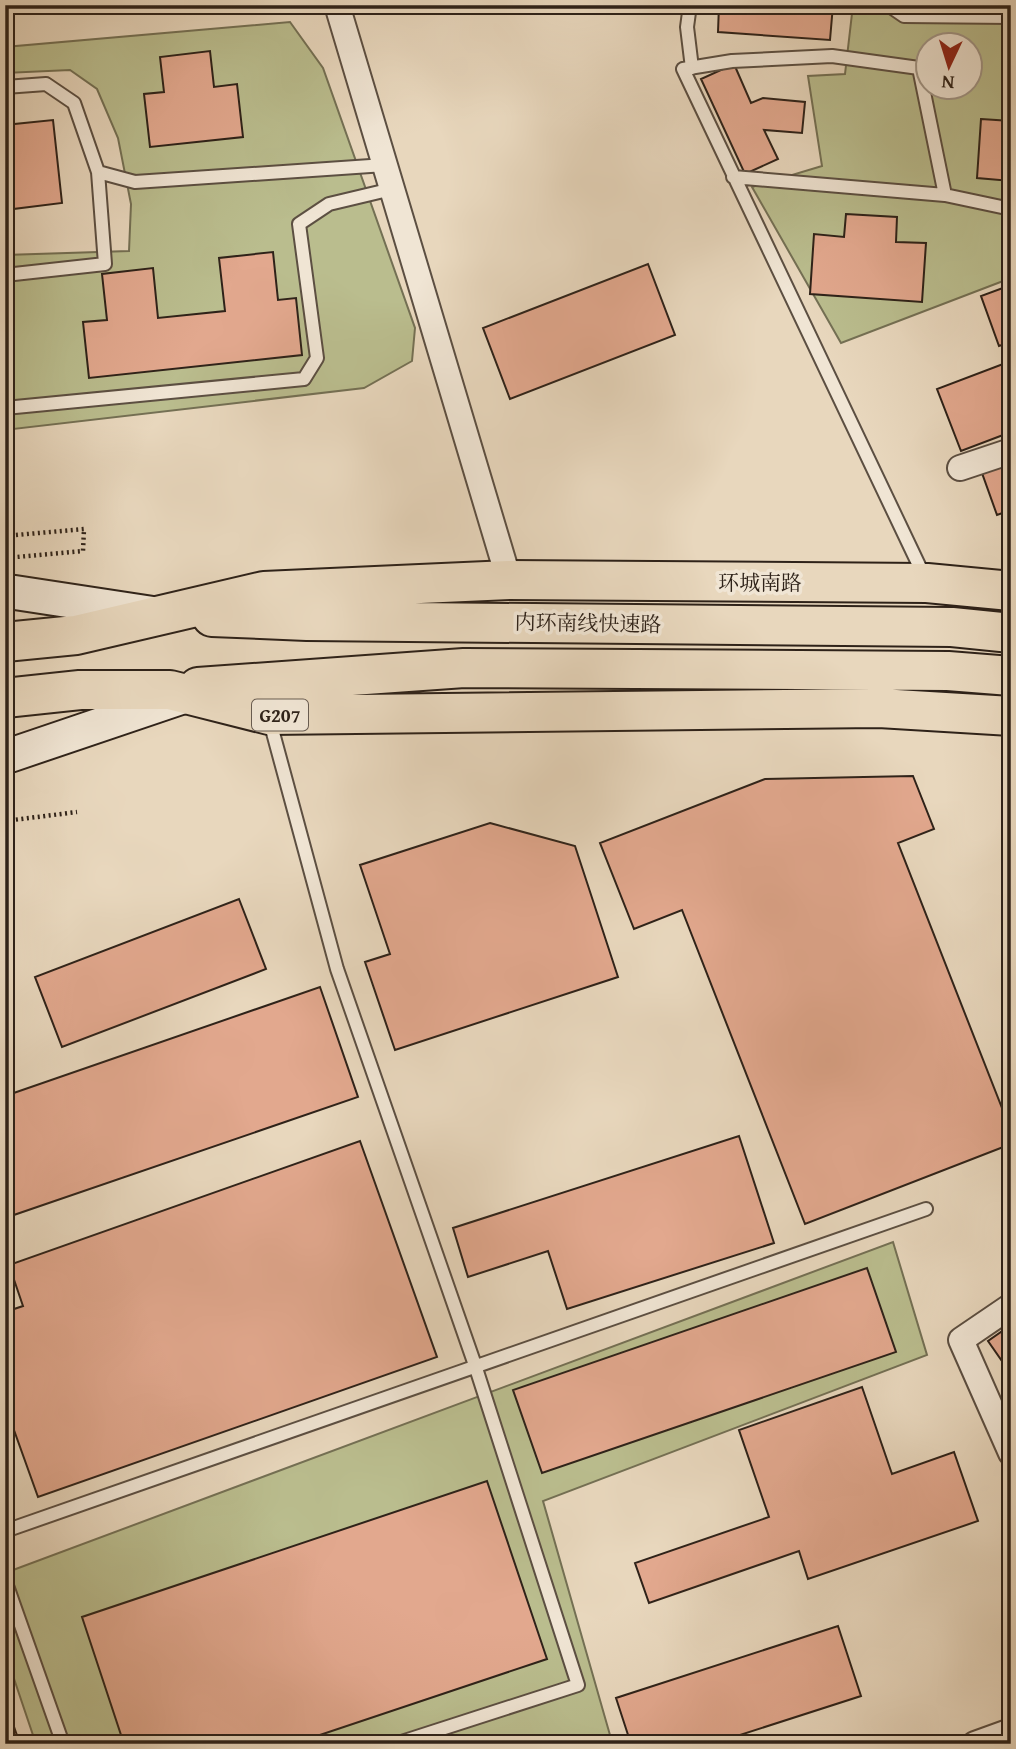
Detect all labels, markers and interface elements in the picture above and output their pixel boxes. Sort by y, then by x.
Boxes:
north arrow [914,32,984,102]
text: N [940,69,955,97]
street label: 环城南路 [718,567,802,598]
street label: 内环南线快速路 [514,606,662,640]
road number: G207 [252,700,308,730]

